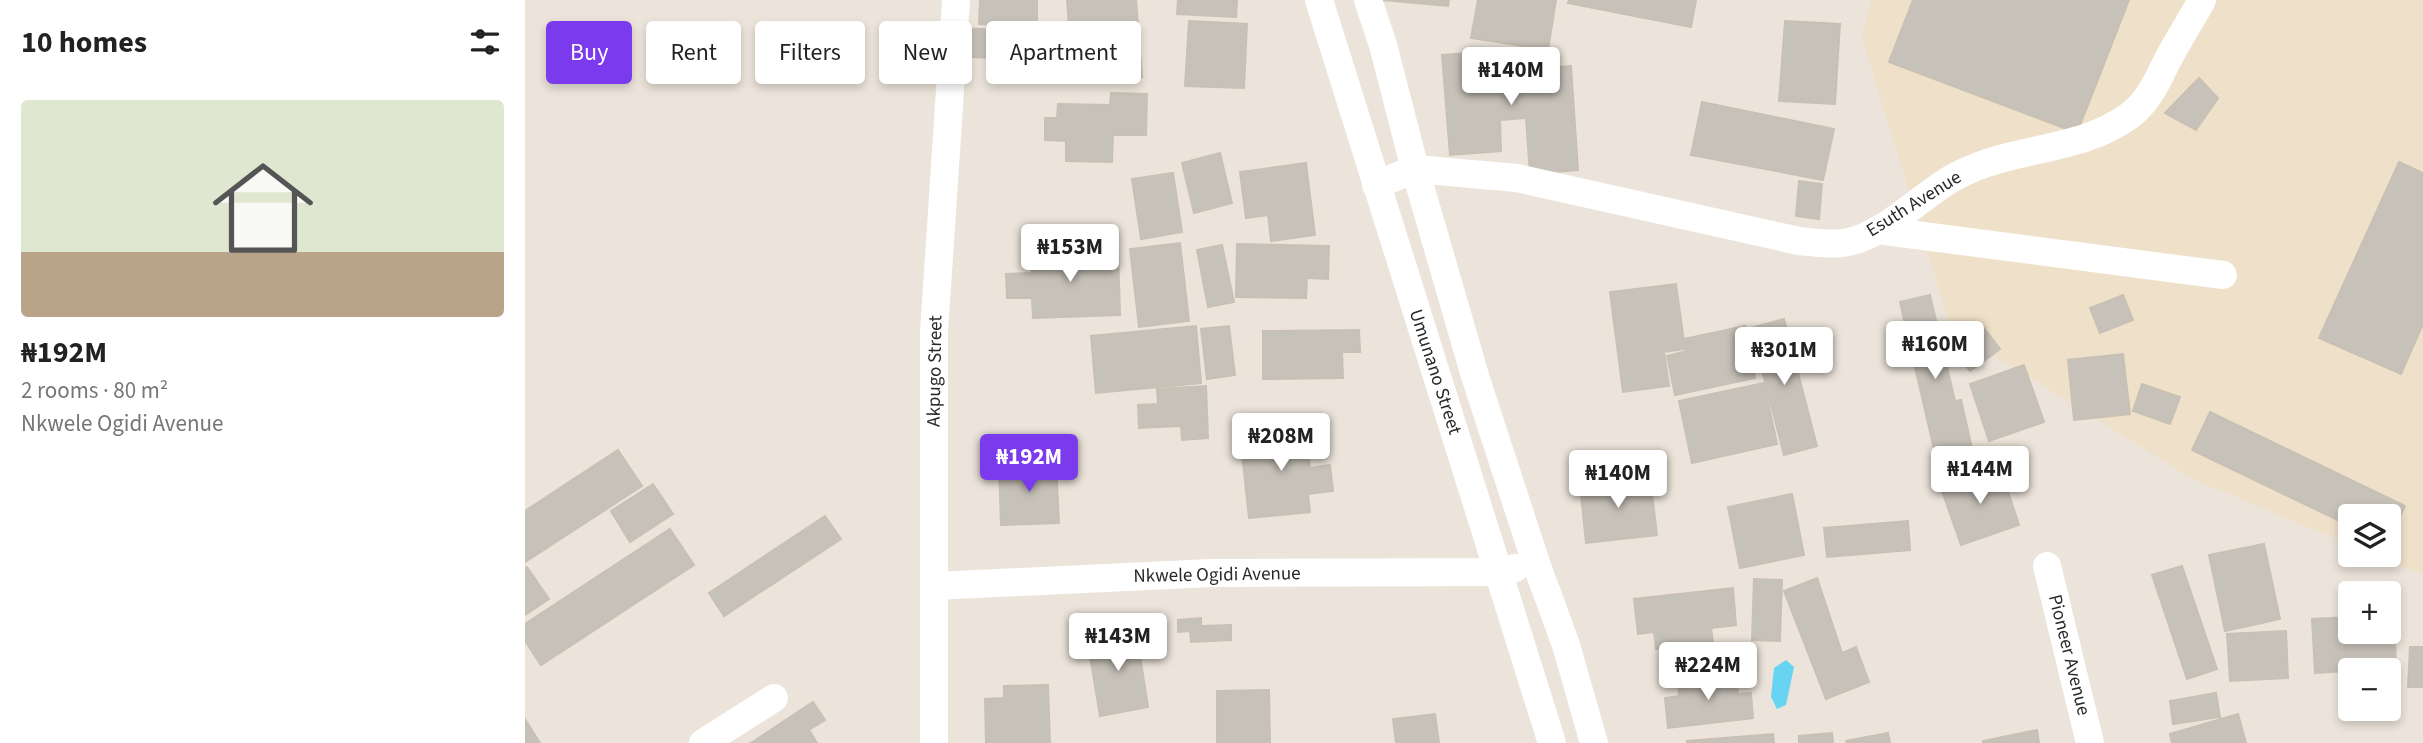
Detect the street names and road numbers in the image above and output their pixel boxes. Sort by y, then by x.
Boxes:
street label: Esuth Avenue [1861,164,1967,244]
street label: Umunano Street [1402,306,1468,439]
street label: Akpugo Street [921,314,949,427]
street label: Nkwele Ogidi Avenue [1133,560,1301,590]
street label: Pioneer Avenue [2041,592,2097,718]

